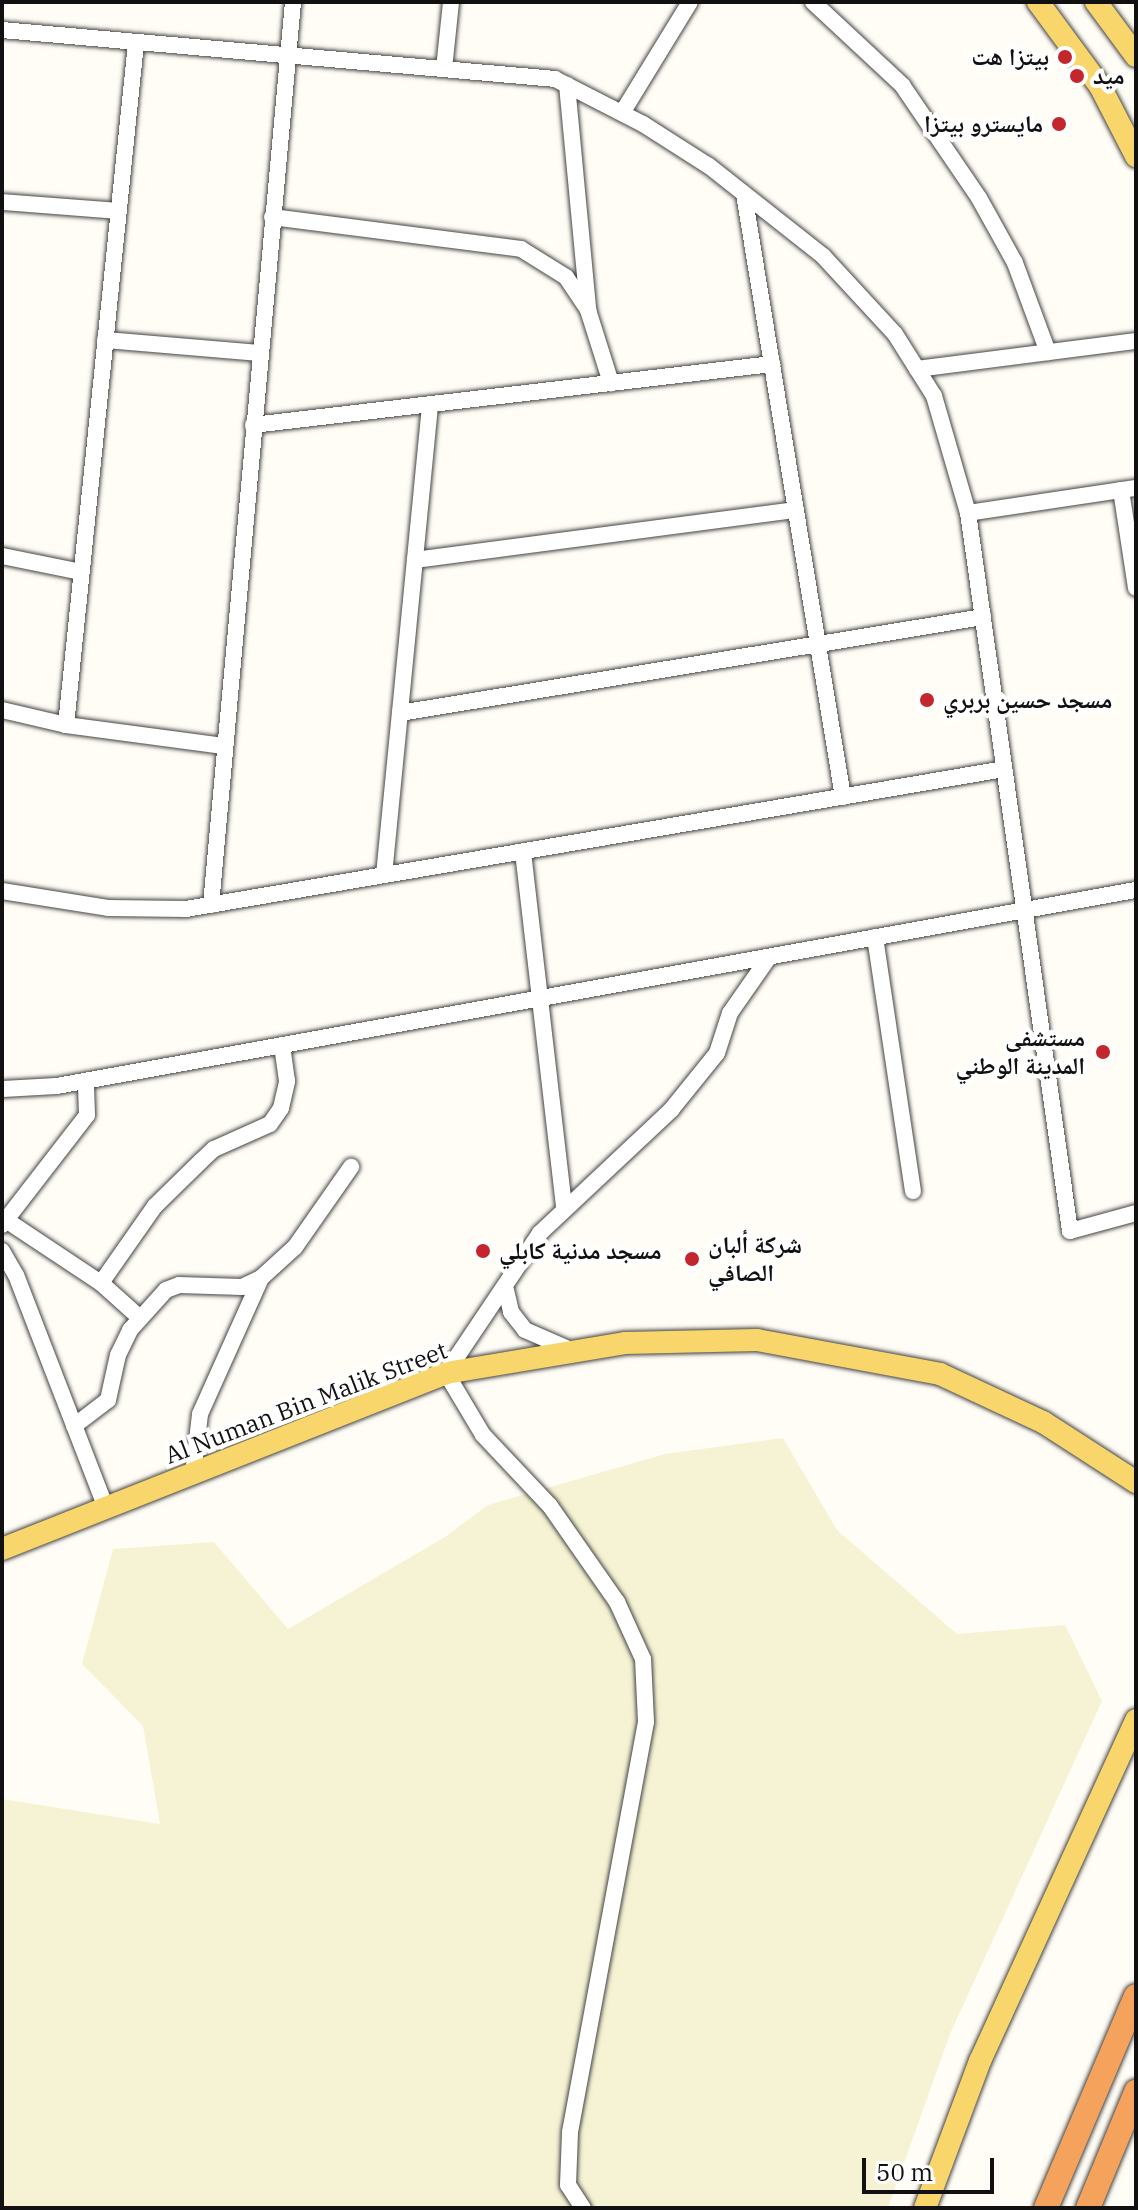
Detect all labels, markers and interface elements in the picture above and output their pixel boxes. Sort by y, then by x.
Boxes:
place label: بيتزا هت [971,43,1049,71]
marker: بيتزا هت [1056,48,1074,66]
place label: ميد [1093,62,1125,90]
marker: ميد [1068,67,1086,85]
place label: مايسترو بيتزا [924,110,1043,138]
marker: مايسترو بيتزا [1050,115,1068,133]
place label: مسجد حسين بربري [943,686,1112,714]
marker: مسجد حسين بربري [918,691,936,709]
place label: مستشفى المدينة الوطني [955,1024,1085,1080]
marker: مستشفى المدينة الوطني [1092,1041,1114,1063]
place label: شركة ألبان الصافي [708,1231,802,1287]
place label: مسجد مدنية كابلي [499,1237,662,1265]
marker: مسجد مدنية كابلي [474,1242,492,1260]
marker: شركة ألبان الصافي [683,1250,701,1268]
street label: Al Numan Bin Malik Street [161,1336,451,1470]
scale bar [866,2142,998,2192]
text: 50 m [876,2156,933,2188]

